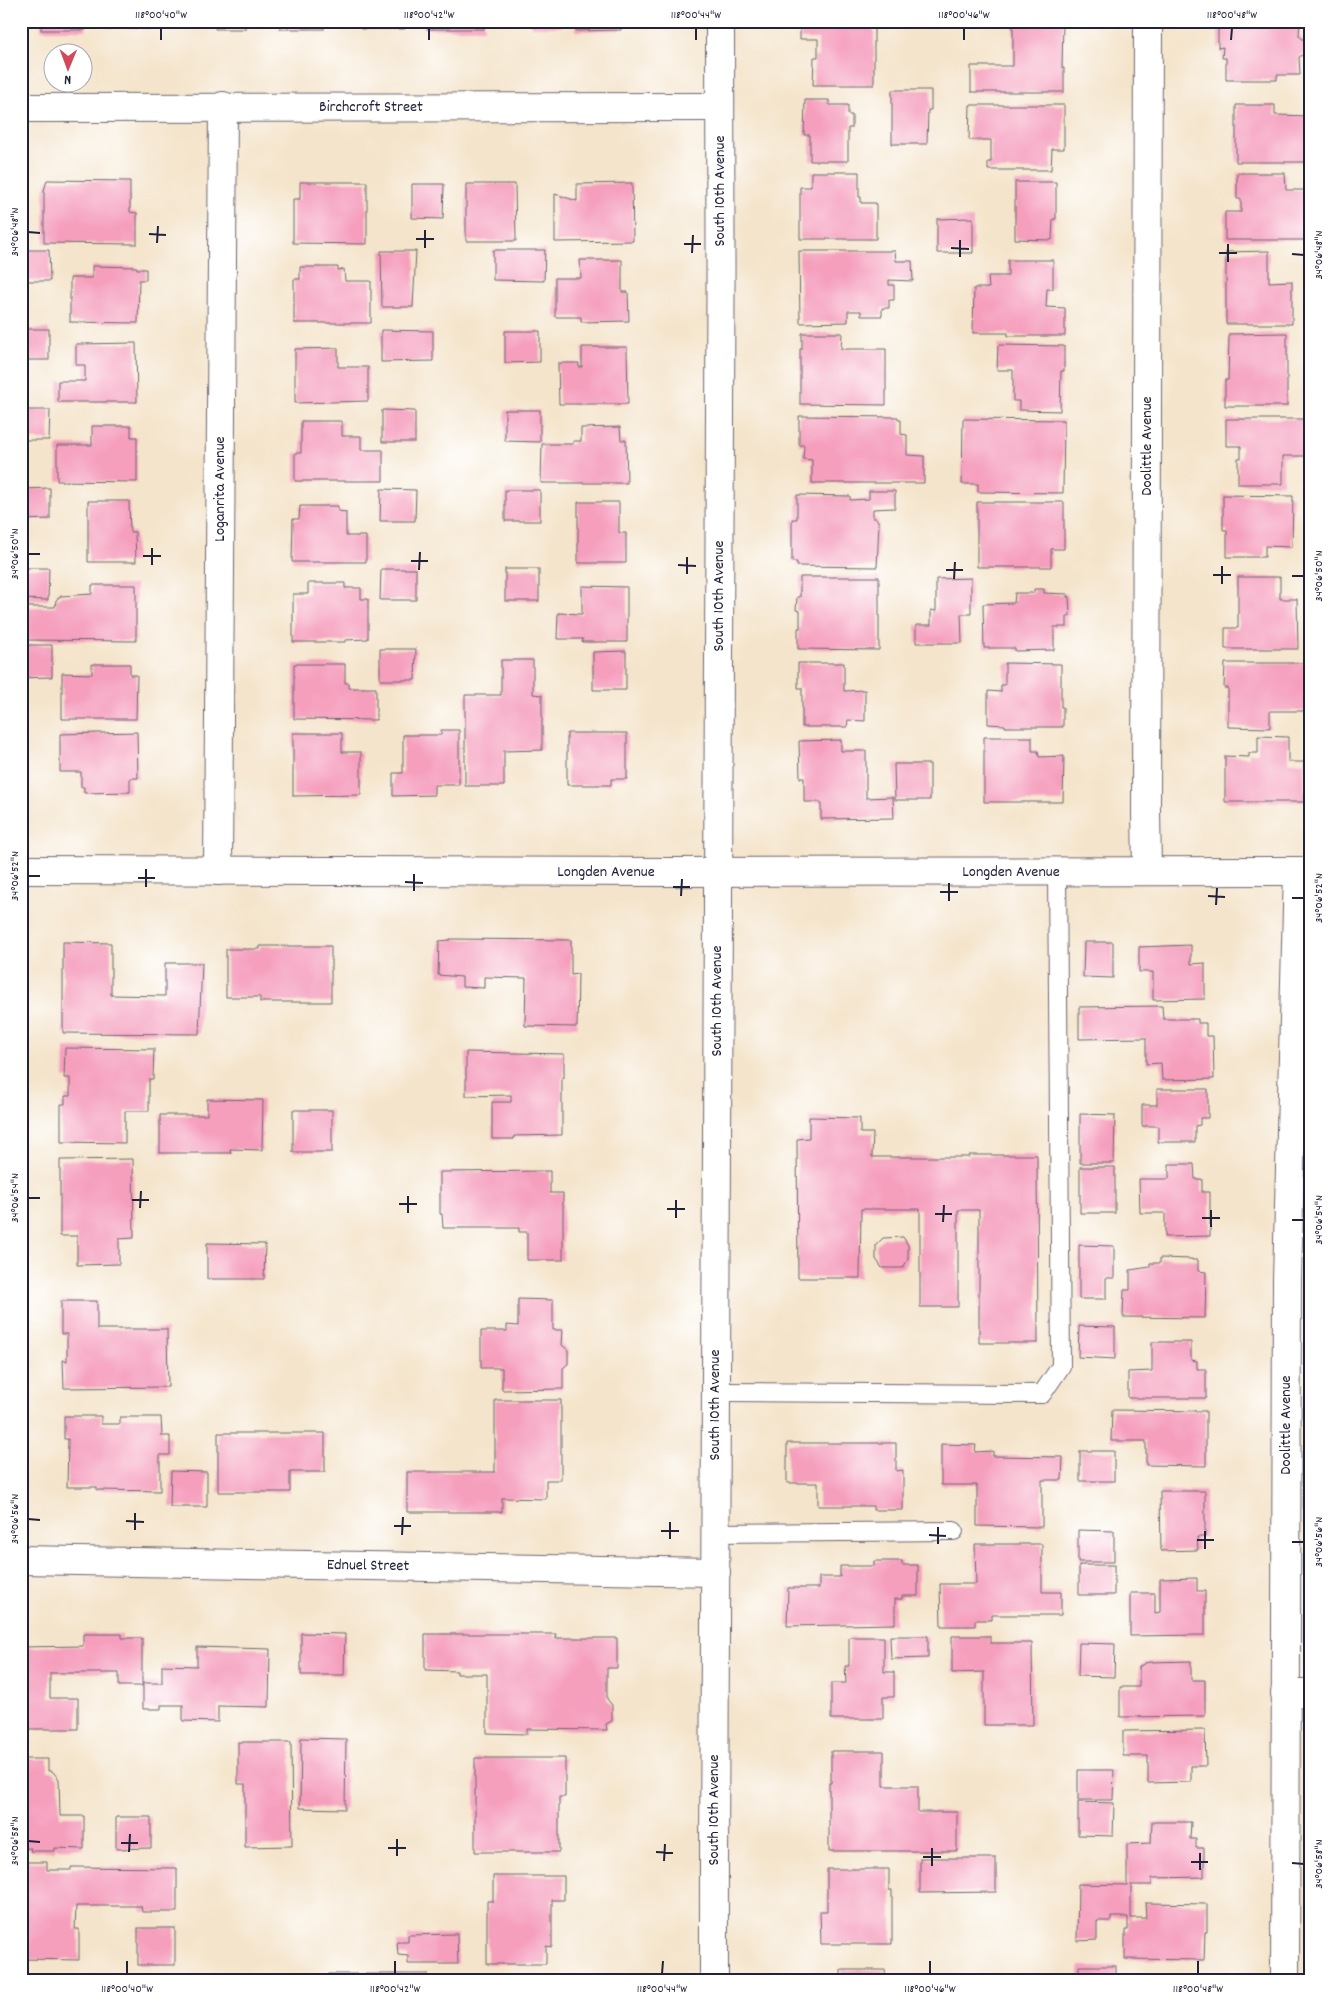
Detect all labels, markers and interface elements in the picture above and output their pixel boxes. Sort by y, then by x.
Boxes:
text: 118°00'40"W [135,7,187,24]
text: 118°00'42"W [404,7,454,24]
text: 118°00'44"W [671,7,721,24]
text: 118°00'46"W [938,7,990,24]
text: 118°00'48"W [1207,7,1257,24]
north arrow [42,42,92,92]
text: N [64,69,71,89]
street label: Birchcroft Street [319,96,423,119]
street label: South 10th Avenue [709,136,732,246]
text: 34°06'48"N [7,207,24,256]
text: 34°06'48"N [1311,230,1328,279]
street label: Doolittle Avenue [1136,396,1159,496]
street label: Loganrita Avenue [209,436,232,542]
text: 34°06'50"N [7,528,24,580]
street label: South 10th Avenue [708,541,731,651]
text: 34°06'50"N [1311,550,1328,602]
text: 34°06'52"N [7,851,24,901]
street label: Longden Avenue [557,861,655,884]
street label: Longden Avenue [962,861,1060,884]
text: 34°06'52"N [1311,873,1328,923]
street label: South 10th Avenue [706,946,729,1056]
text: 34°06'54"N [7,1173,24,1223]
text: 34°06'54"N [1311,1195,1328,1245]
street label: South 10th Avenue [704,1350,727,1460]
street label: Doolittle Avenue [1275,1375,1298,1475]
text: 34°06'56"N [7,1494,24,1544]
text: 34°06'56"N [1311,1517,1328,1567]
street label: Ednuel Street [327,1554,410,1578]
street label: South 10th Avenue [703,1755,726,1865]
text: 34°06'58"N [7,1816,24,1866]
text: 34°06'58"N [1311,1839,1328,1889]
text: 118°00'40"W [101,1981,153,1998]
text: 118°00'42"W [370,1981,420,1998]
text: 118°00'44"W [637,1981,687,1998]
text: 118°00'46"W [904,1981,956,1998]
text: 118°00'48"W [1173,1981,1223,1998]

